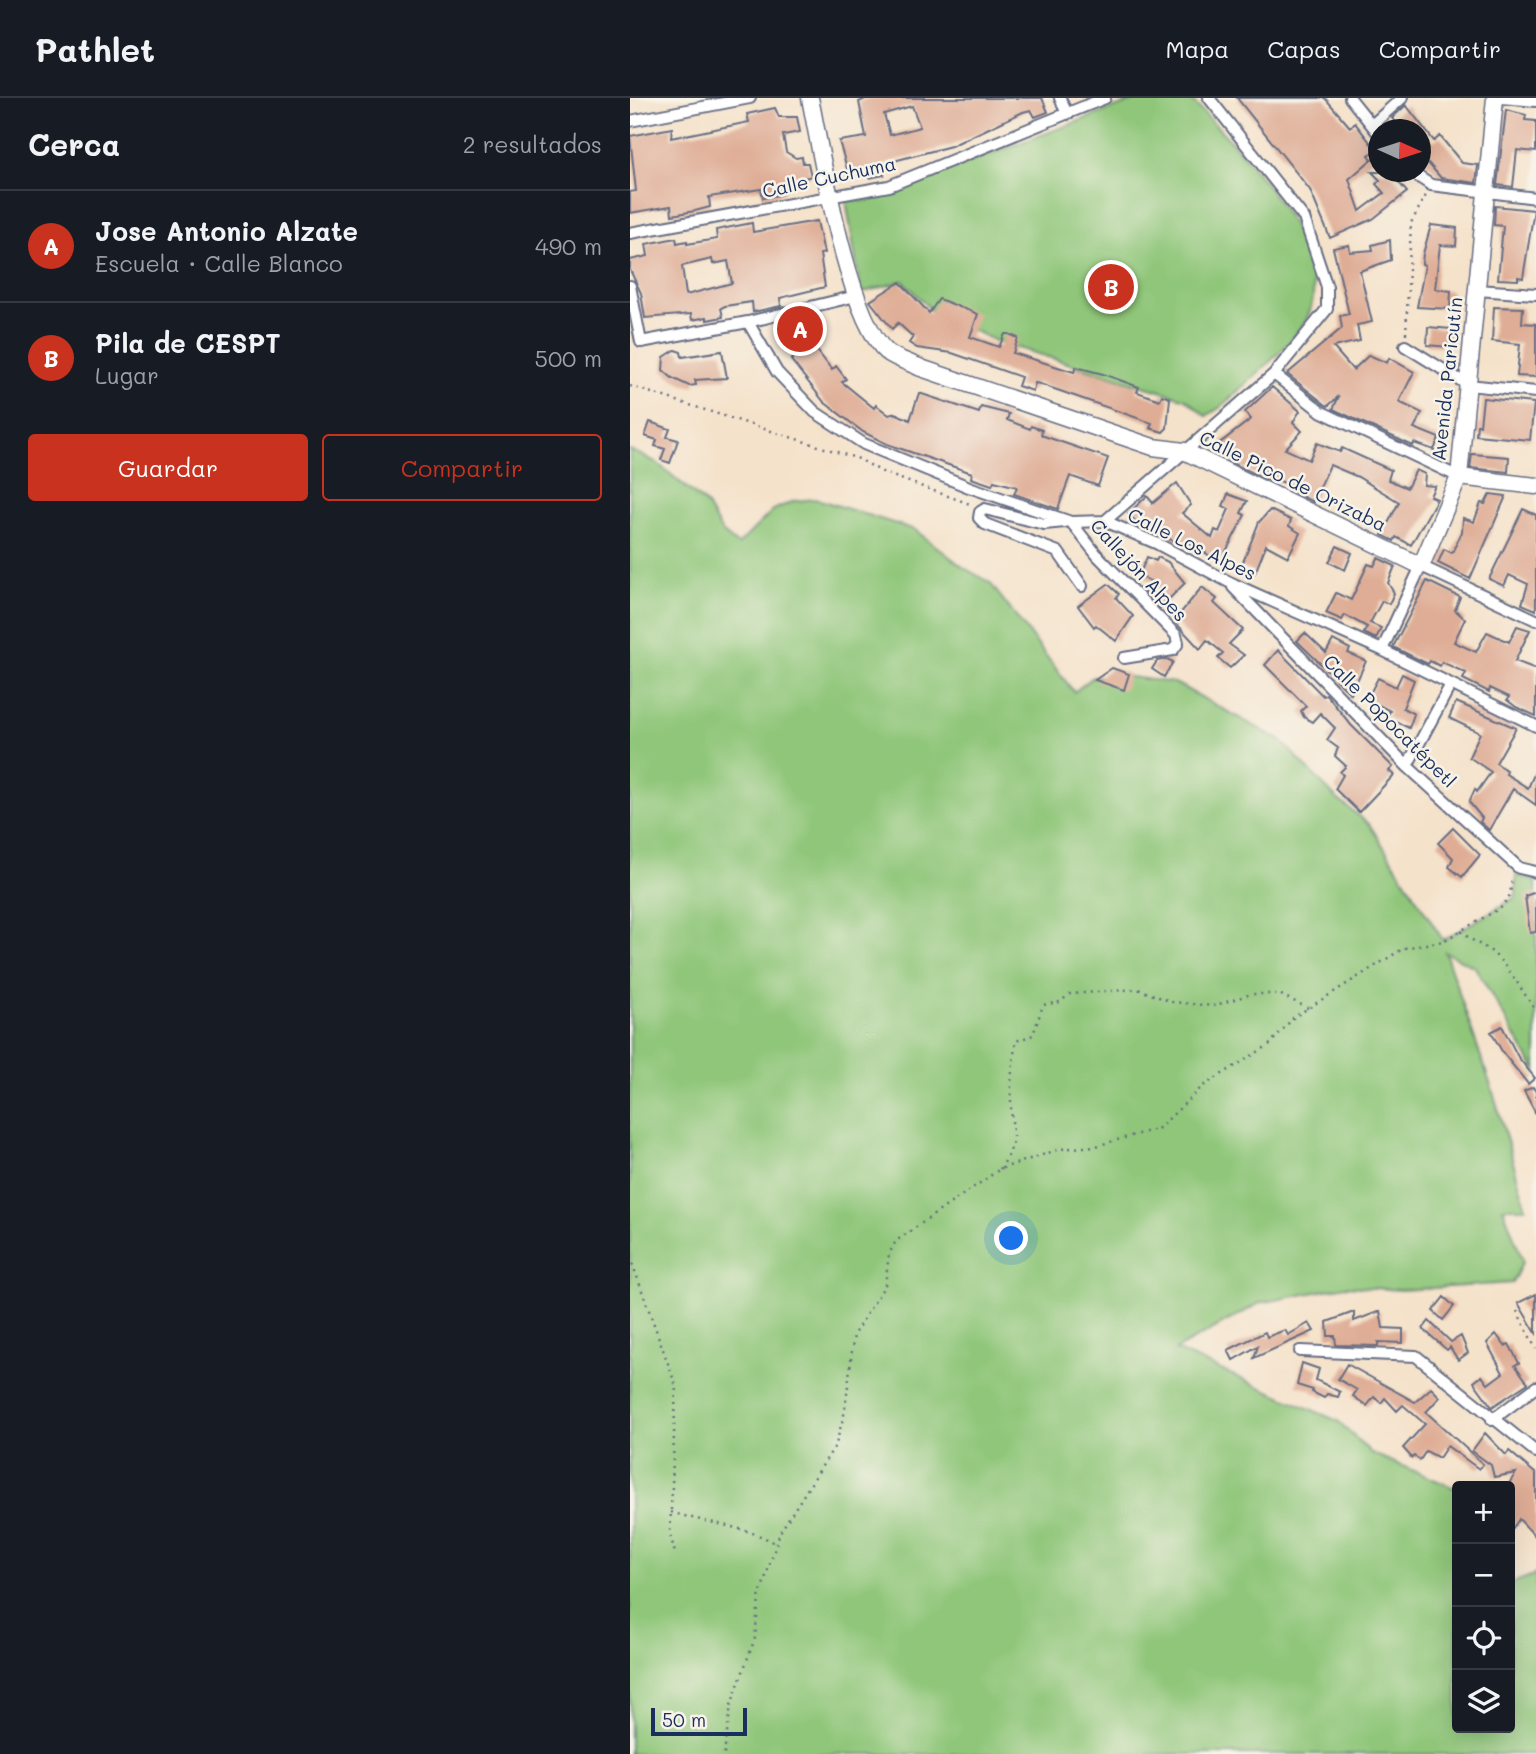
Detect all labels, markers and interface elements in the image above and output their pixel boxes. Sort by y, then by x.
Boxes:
text: Pathlet [35,27,155,70]
text: Mapa [1165,33,1229,64]
text: Capas [1267,33,1341,64]
text: Compartir [1379,33,1501,64]
north arrow [1368,119,1431,182]
text: Cerca [28,124,120,164]
text: 2 resultados [463,129,602,159]
street label: Calle Cuchuma [760,150,898,203]
text: Jose Antonio Alzate [95,214,358,248]
text: A [43,231,59,261]
text: 490 m [535,231,602,261]
text: Escuela · Calle Blanco [95,248,343,278]
pin: B [1088,261,1134,313]
street label: Avenida Paricutín [1425,296,1468,462]
pin: A [777,303,823,355]
text: Pila de CESPT [95,326,281,360]
text: B [43,343,59,373]
text: 500 m [535,343,602,373]
text: Lugar [95,360,159,390]
street label: Calle Pico de Orizaba [1195,424,1391,537]
button: Guardar [28,434,308,501]
button: Compartir [322,434,602,501]
street label: Calle Los Alpes [1124,502,1261,585]
street label: Callejón Alpes [1085,513,1193,626]
street label: Calle Popocatépetl [1318,649,1462,793]
your location [994,1221,1028,1255]
map controls [1452,1481,1515,1733]
button: + [1452,1481,1515,1544]
button: − [1452,1544,1515,1607]
button: locate [1452,1607,1515,1670]
button: layers [1452,1670,1515,1733]
scale bar [651,1705,747,1737]
text: 50 m [662,1707,706,1732]

